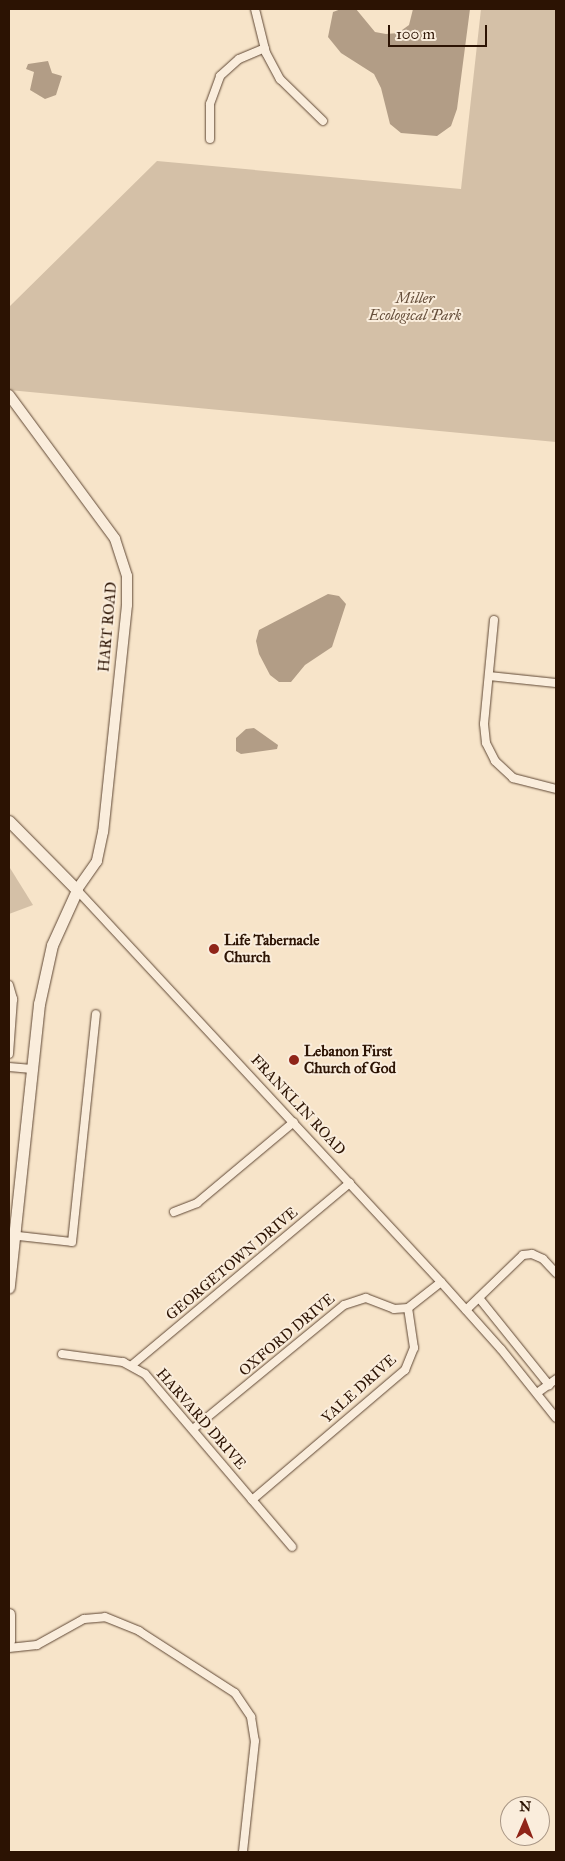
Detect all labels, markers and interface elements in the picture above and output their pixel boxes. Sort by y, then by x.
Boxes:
scale bar [390,15,489,47]
text: 100 m [396,25,435,43]
park label: Miller Ecological Park [369,289,461,324]
street label: HART ROAD [95,581,121,673]
place label: Life Tabernacle Church [224,931,320,966]
marker: Life Tabernacle Church [208,943,220,955]
place label: Lebanon First Church of God [304,1042,396,1077]
street label: FRANKLIN ROAD [247,1051,349,1159]
marker: Lebanon First Church of God [288,1054,300,1066]
street label: GEORGETOWN DRIVE [162,1204,302,1324]
street label: OXFORD DRIVE [236,1290,338,1380]
street label: YALE DRIVE [318,1351,400,1427]
street label: HARVARD DRIVE [152,1365,250,1473]
north arrow [500,1796,550,1846]
text: N [519,1798,531,1815]

